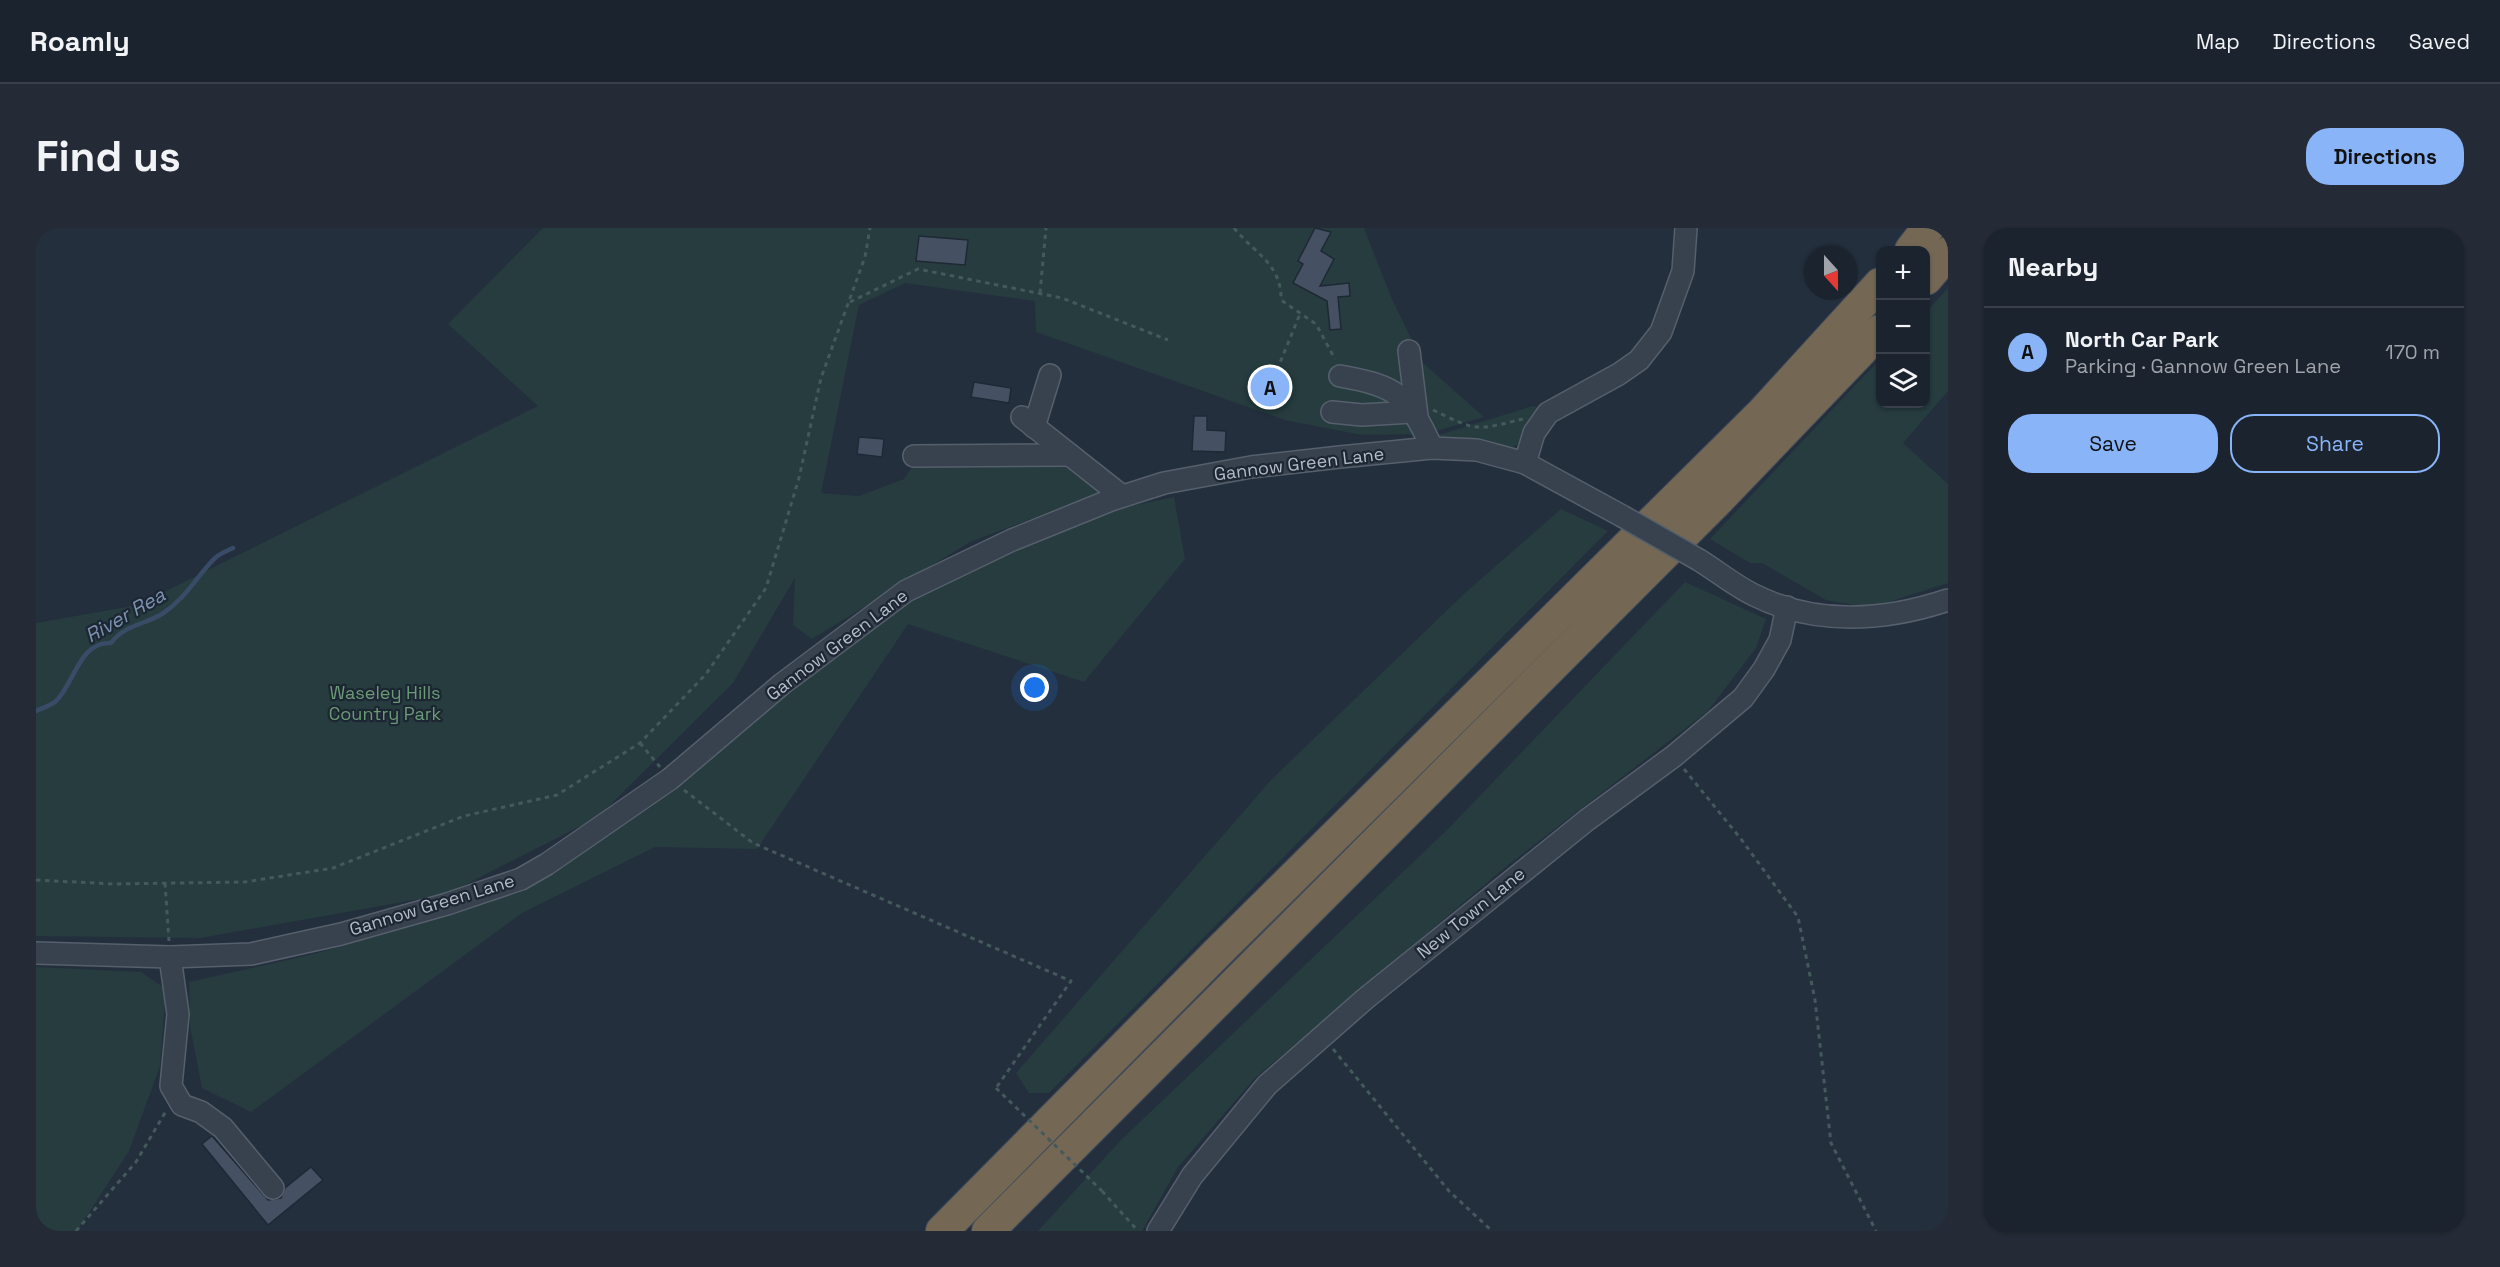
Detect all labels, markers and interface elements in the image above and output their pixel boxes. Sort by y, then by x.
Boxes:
text: Roamly [30,23,130,59]
text: Map [2196,28,2240,55]
text: Directions [2273,28,2376,55]
text: Saved [2409,28,2470,55]
button: Directions [2306,128,2464,185]
text: Find us [36,130,181,183]
north arrow [1804,246,1858,300]
map controls [1876,246,1930,408]
button: + [1876,246,1930,300]
text: Nearby [2008,250,2098,284]
button: − [1876,300,1930,354]
text: North Car Park [2065,325,2219,353]
text: A [2021,339,2034,365]
text: 170 m [2385,339,2440,365]
text: Parking · Gannow Green Lane [2065,353,2341,379]
button: layers [1876,354,1930,408]
pin: A [1250,364,1290,410]
button: Save [2008,414,2218,473]
button: Share [2230,414,2440,473]
street label: Gannow Green Lane [1212,442,1385,485]
water label: River Rea [80,581,170,648]
street label: Gannow Green Lane [761,584,912,705]
your location [1020,673,1049,702]
park label: Waseley Hills Country Park [329,681,442,725]
street label: New Town Lane [1412,862,1529,963]
street label: Gannow Green Lane [346,868,517,941]

